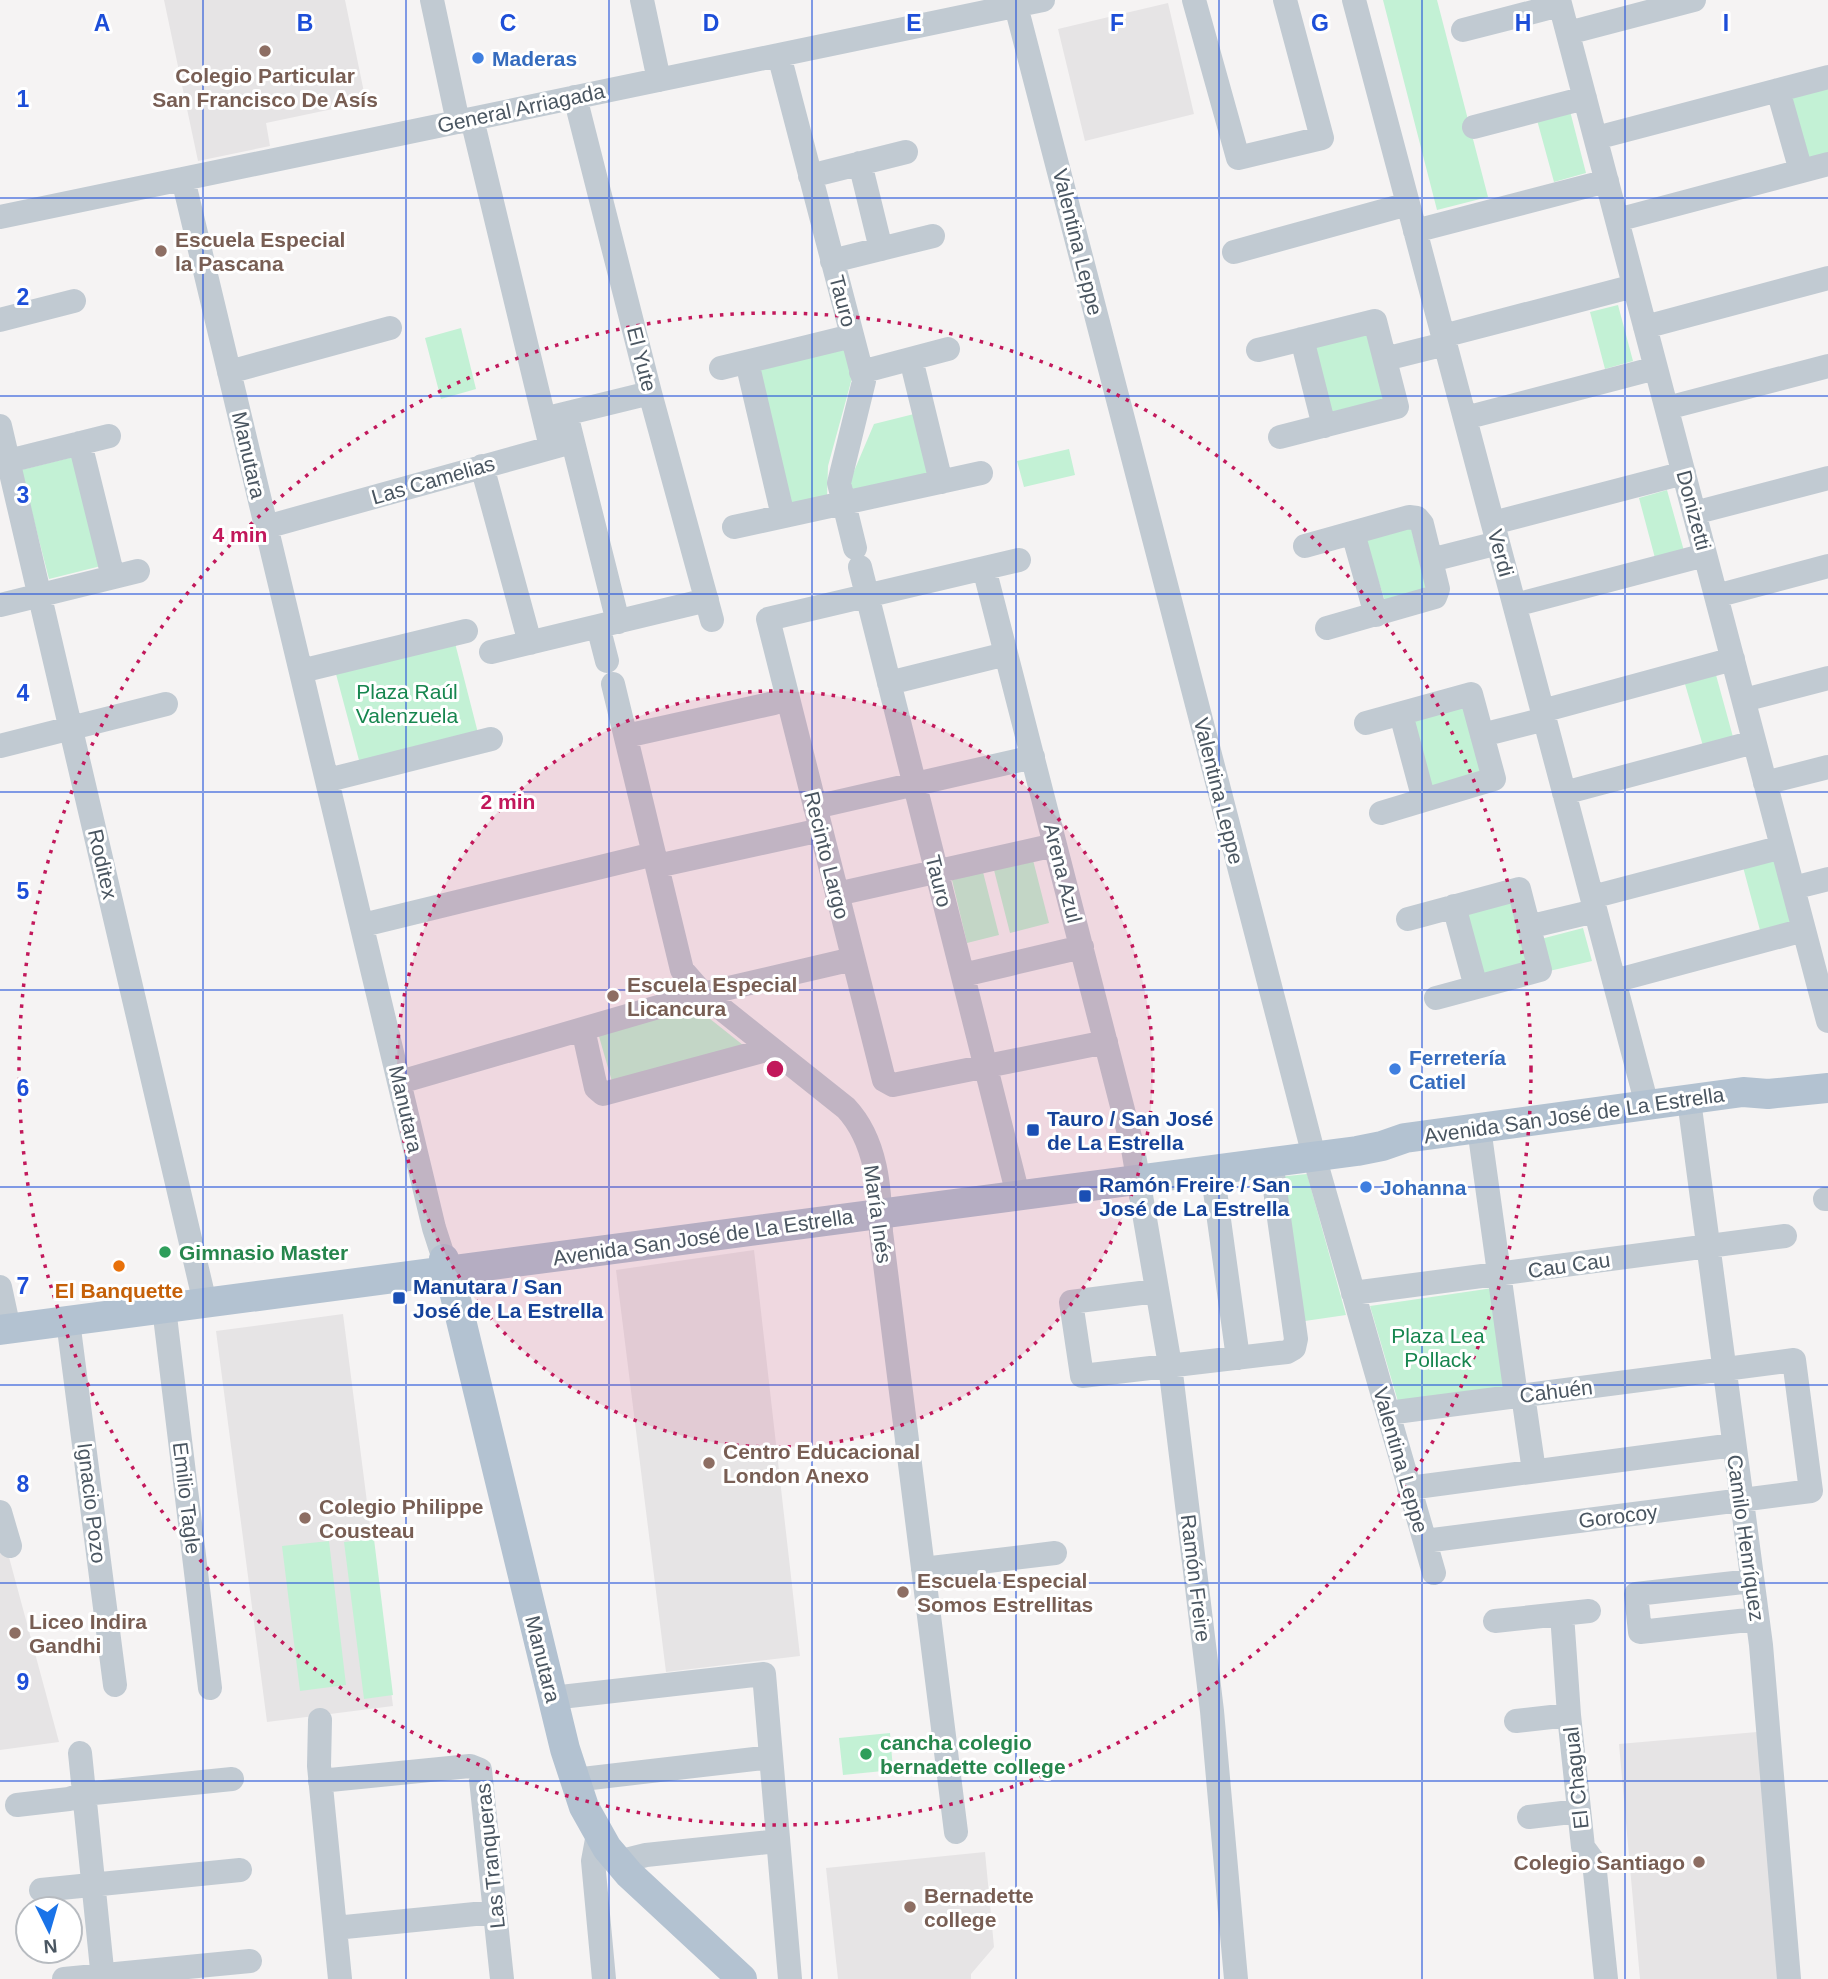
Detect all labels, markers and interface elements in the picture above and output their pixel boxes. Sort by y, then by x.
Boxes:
text: A [94,10,110,36]
text: B [297,10,313,36]
text: C [500,10,516,36]
text: D [703,10,719,36]
text: E [906,10,922,36]
text: F [1110,10,1124,36]
text: G [1311,10,1329,36]
text: H [1515,10,1531,36]
text: I [1723,10,1729,36]
marker: Colegio Particular San Francisco De Asís [257,43,273,59]
place label: Maderas [492,47,577,70]
marker: Maderas [470,50,486,66]
place label: Colegio Particular San Francisco De Asís [152,64,378,111]
street label: General Arriagada [435,79,607,137]
text: 1 [17,86,30,112]
street label: Valentina Leppe [1049,166,1107,318]
place label: Escuela Especial la Pascana [175,228,345,275]
marker: Escuela Especial la Pascana [153,243,169,259]
street label: Tauro [825,273,861,329]
text: 2 [17,284,29,310]
street label: El Yute [623,324,661,394]
street label: Manutara [228,409,270,501]
street label: Las Camelias [369,451,497,509]
street label: Donizetti [1672,468,1716,552]
text: 3 [17,482,29,508]
text: 4 min [213,523,267,546]
street label: Verdi [1484,527,1518,579]
text: 4 [17,680,30,706]
park label: Plaza Raúl Valenzuela [356,680,458,727]
street label: Valentina Leppe [1190,715,1248,867]
street label: Recinto Largo [800,789,854,921]
text: 2 min [481,790,535,813]
street label: Arena Azul [1040,821,1086,925]
street label: Roditex [84,827,122,902]
street label: Tauro [921,853,957,909]
text: 5 [17,878,30,904]
place label: Escuela Especial Licancura [627,973,797,1020]
marker: Escuela Especial Licancura [605,988,621,1004]
place label: Ferretería Catiel [1409,1046,1506,1093]
centre of rings [763,1057,787,1081]
marker: Ferretería Catiel [1387,1061,1403,1077]
street label: Manutara [385,1063,427,1155]
text: 6 [17,1075,29,1101]
street label: Avenida San José de La Estrella [1422,1082,1726,1147]
place label: Tauro / San José de La Estrella [1047,1107,1214,1154]
marker: Tauro / San José de La Estrella [1025,1122,1041,1138]
street label: María Inés [860,1163,896,1265]
place label: Ramón Freire / San José de La Estrella [1099,1173,1290,1220]
place label: Johanna [1380,1176,1467,1199]
marker: Johanna [1358,1179,1374,1195]
marker: Ramón Freire / San José de La Estrella [1077,1188,1093,1204]
street label: Avenida San José de La Estrella [551,1204,855,1269]
place label: Gimnasio Master [179,1241,348,1264]
marker: Gimnasio Master [157,1244,173,1260]
street label: Cau Cau [1526,1248,1612,1282]
marker: El Banquette [111,1258,127,1274]
text: 7 [17,1273,29,1299]
place label: Manutara / San José de La Estrella [413,1275,604,1322]
place label: El Banquette [55,1279,183,1302]
marker: Manutara / San José de La Estrella [391,1290,407,1306]
park label: Plaza Lea Pollack [1391,1324,1485,1371]
street label: Cahuén [1518,1375,1594,1407]
street label: Valentina Leppe [1369,1385,1433,1535]
place label: Centro Educacional London Anexo [723,1440,920,1487]
street label: Ignacio Pozo [73,1441,111,1565]
street label: Emilio Tagle [169,1441,205,1555]
street label: Camilo Henríquez [1723,1453,1769,1623]
marker: Centro Educacional London Anexo [701,1455,717,1471]
text: 8 [17,1471,30,1497]
place label: Colegio Philippe Cousteau [319,1495,484,1542]
street label: Gorocoy [1577,1500,1659,1532]
marker: Colegio Philippe Cousteau [297,1510,313,1526]
street label: Ramón Freire [1177,1513,1215,1643]
place label: Escuela Especial Somos Estrellitas [917,1569,1093,1616]
marker: Escuela Especial Somos Estrellitas [895,1584,911,1600]
place label: Liceo Indira Gandhi [29,1610,147,1657]
street label: Manutara [521,1613,565,1705]
marker: Liceo Indira Gandhi [7,1625,23,1641]
text: 9 [17,1669,29,1695]
street label: El Chagual [1559,1726,1593,1830]
place label: cancha colegio bernadette college [880,1731,1066,1778]
marker: cancha colegio bernadette college [858,1746,874,1762]
street label: Las Tranqueras [471,1782,509,1930]
place label: Colegio Santiago [1513,1851,1685,1874]
marker: Colegio Santiago [1691,1854,1707,1870]
place label: Bernadette college [924,1884,1034,1931]
north arrow [14,1895,84,1965]
marker: Bernadette college [902,1899,918,1915]
text: N [43,1935,58,1957]

